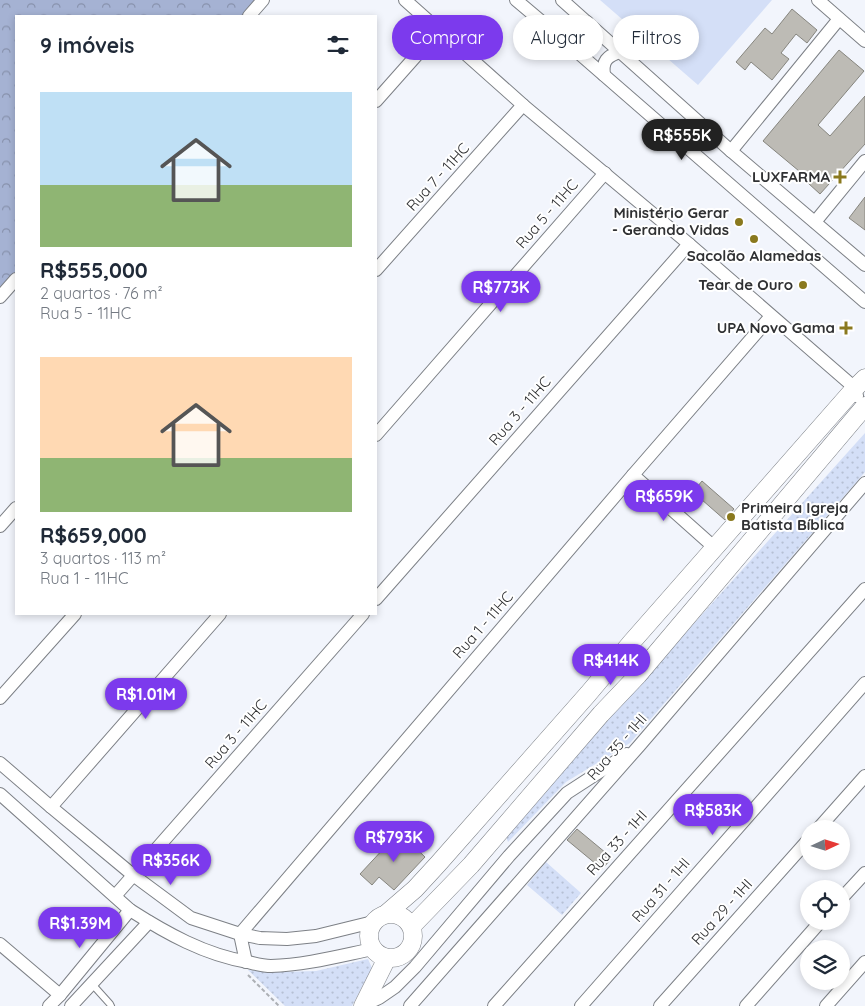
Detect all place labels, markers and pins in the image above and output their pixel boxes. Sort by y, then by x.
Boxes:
pin: R$555K [641,119,723,161]
place label: LUXFARMA [752,167,830,186]
marker: LUXFARMA [834,171,846,183]
place label: Ministério Gerar - Gerando Vidas [612,203,729,239]
marker: Ministério Gerar - Gerando Vidas [733,216,745,228]
marker: Sacolão Alamedas [748,233,760,245]
place label: Sacolão Alamedas [687,246,821,265]
pin: R$773K [460,270,542,313]
place label: Tear de Ouro [698,275,793,294]
marker: Tear de Ouro [797,279,809,291]
place label: UPA Novo Gama [717,318,835,337]
marker: UPA Novo Gama [839,321,853,335]
pin: R$659K [623,480,705,522]
place label: Primeira Igreja Batista Bíblica [741,498,849,534]
marker: Primeira Igreja Batista Bíblica [725,511,737,523]
pin: R$414K [570,644,652,686]
pin: R$1.01M [100,678,192,720]
pin: R$583K [672,794,754,836]
pin: R$793K [353,820,435,863]
pin: R$356K [130,844,212,886]
pin: R$1.39M [34,906,126,949]

